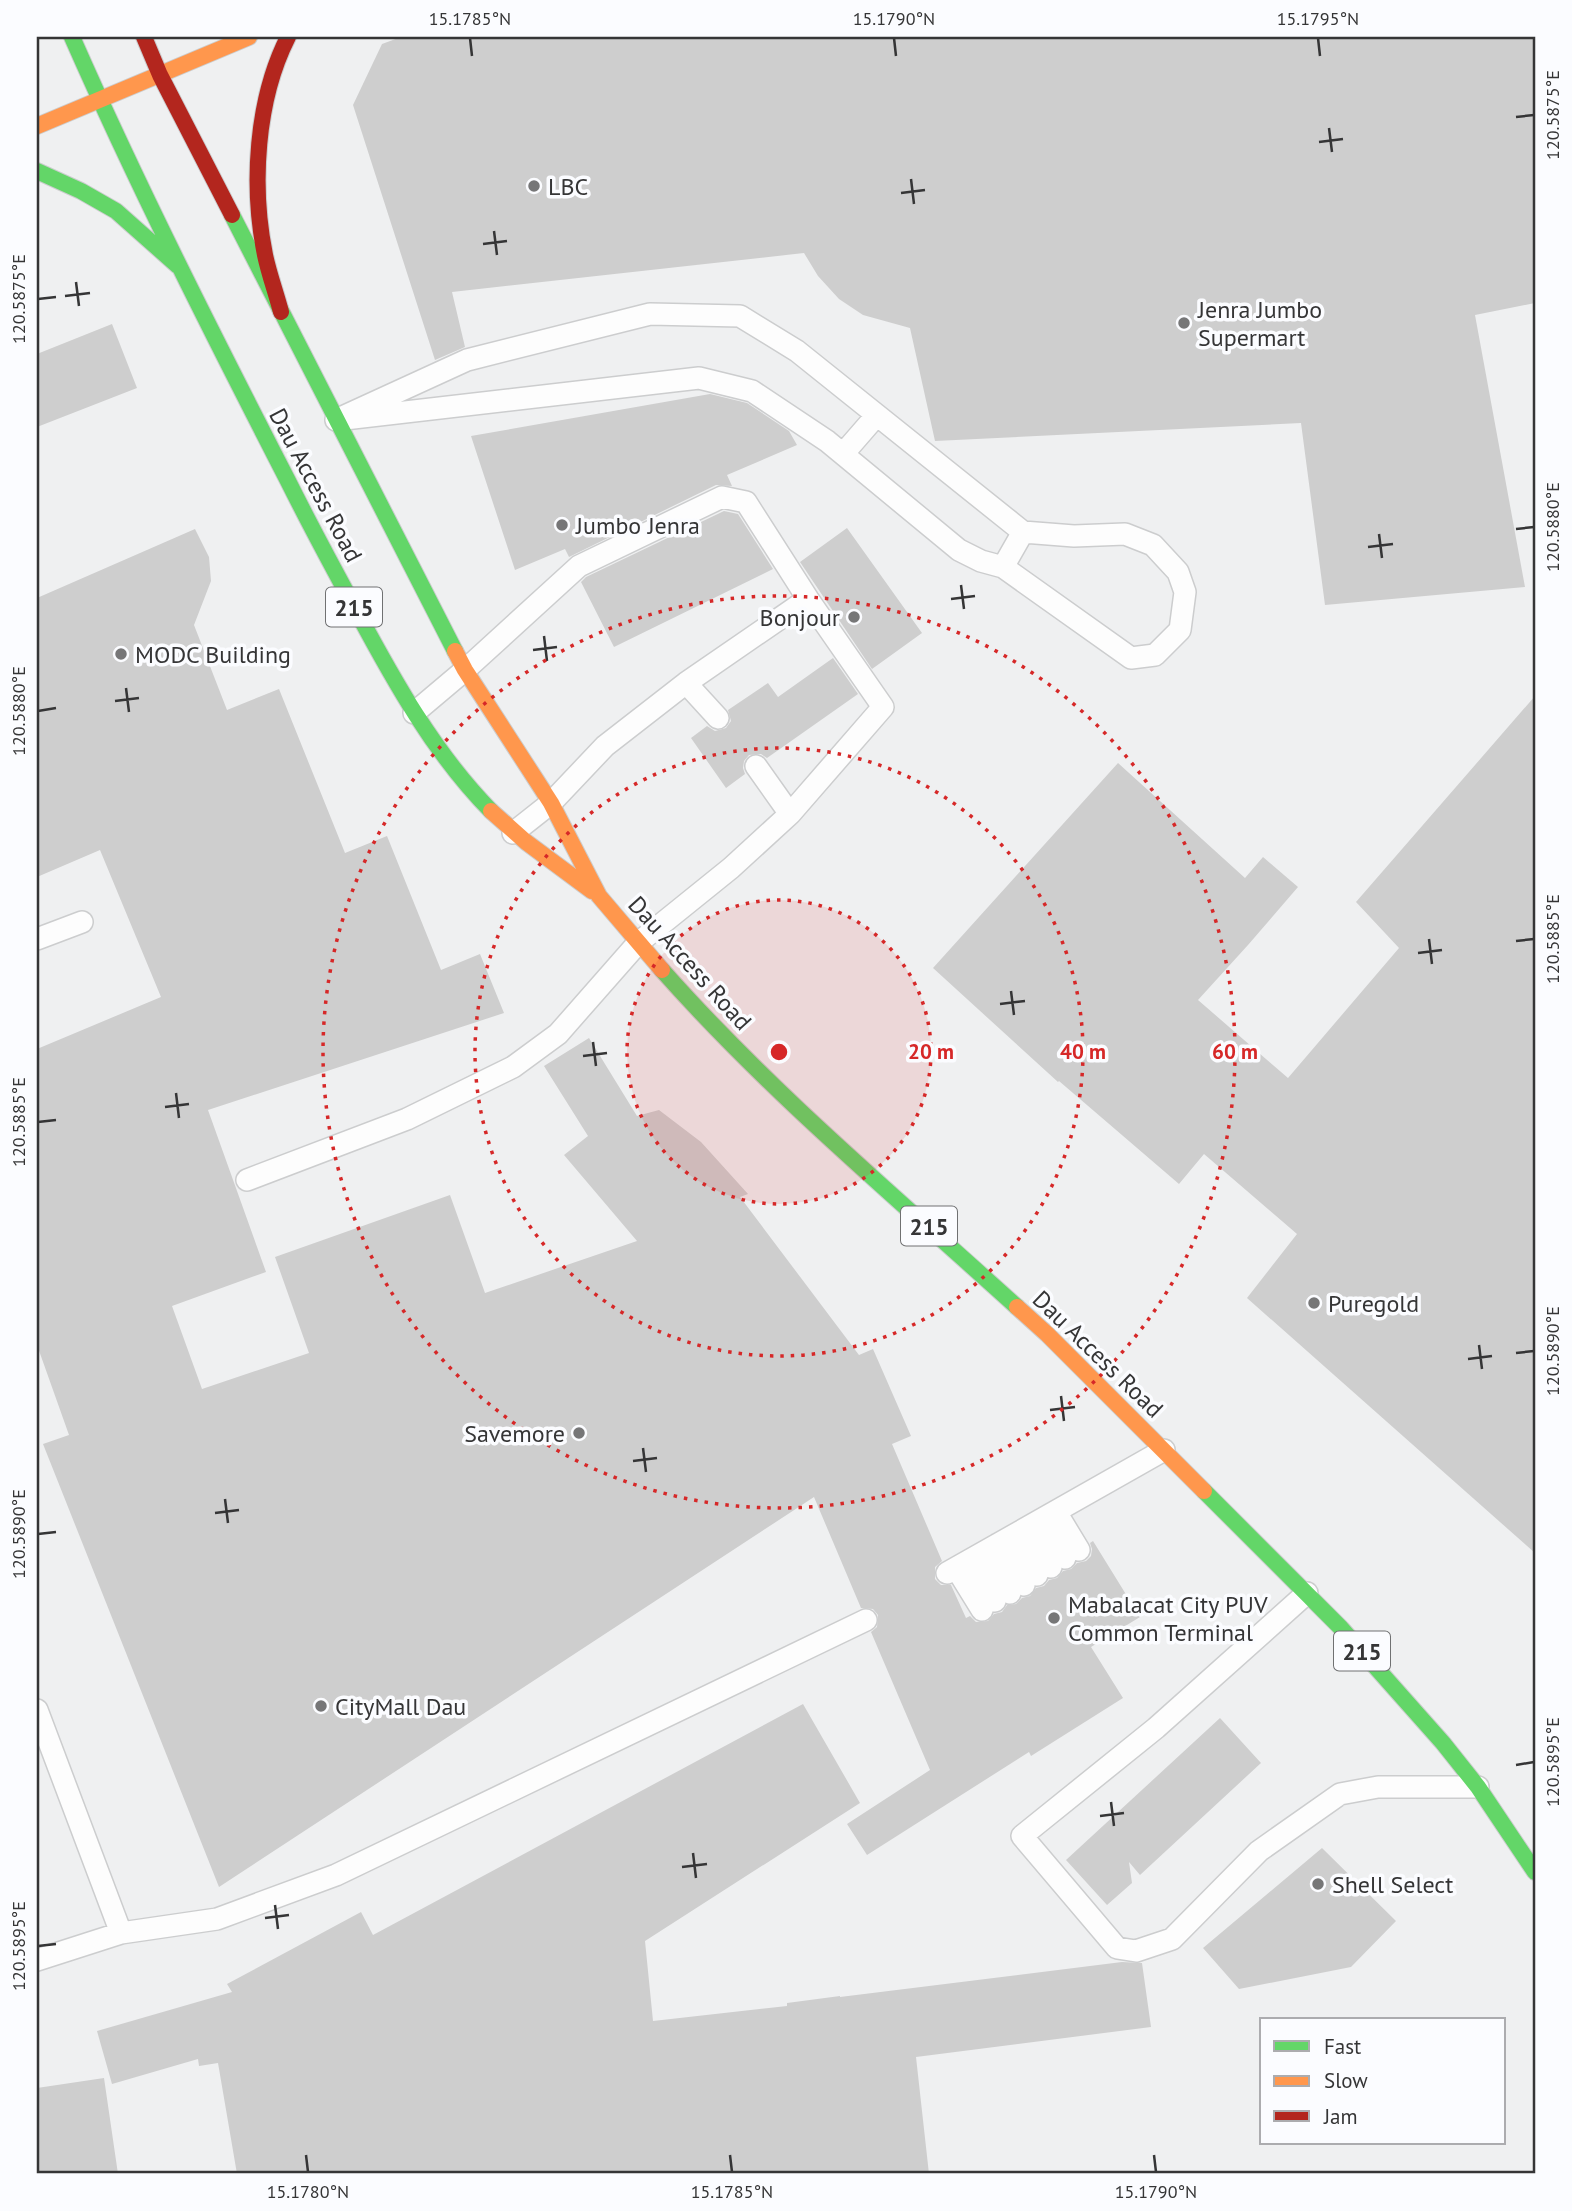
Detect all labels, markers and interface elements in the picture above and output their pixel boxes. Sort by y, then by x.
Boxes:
text: 15.1785°N [429,7,511,30]
text: 15.1790°N [853,7,935,30]
text: 15.1795°N [1277,7,1359,30]
text: 120.5875°E [1541,70,1564,160]
place label: LBC [548,171,588,202]
marker: LBC [526,178,542,194]
text: 120.5875°E [7,254,30,344]
place label: Jenra Jumbo Supermart [1197,294,1322,353]
marker: Jenra Jumbo Supermart [1176,315,1192,331]
street label: Dau Access Road [262,403,370,567]
text: 120.5880°E [1541,482,1564,572]
place label: Jumbo Jenra [575,510,700,541]
marker: Jumbo Jenra [554,517,570,533]
road number: 215 [326,587,382,626]
place label: Bonjour [760,602,840,633]
marker: Bonjour [846,609,862,625]
place label: MODC Building [135,639,291,670]
marker: MODC Building [113,646,129,662]
text: 120.5880°E [7,666,30,756]
street label: Dau Access Road [622,889,758,1037]
text: 120.5885°E [1541,894,1564,984]
text: 20 m [908,1038,954,1065]
text: 40 m [1060,1038,1106,1065]
text: 60 m [1212,1038,1258,1065]
centre of rings [767,1040,791,1064]
text: 120.5885°E [7,1077,30,1167]
road number: 215 [901,1206,957,1246]
street label: Dau Access Road [1026,1284,1170,1424]
place label: Puregold [1328,1288,1419,1319]
marker: Puregold [1306,1295,1322,1311]
text: 120.5890°E [1541,1306,1564,1396]
place label: Savemore [464,1418,565,1449]
marker: Savemore [571,1425,587,1441]
text: 120.5890°E [7,1489,30,1579]
place label: Mabalacat City PUV Common Terminal [1068,1589,1268,1648]
marker: Mabalacat City PUV Common Terminal [1046,1610,1062,1626]
road number: 215 [1334,1632,1390,1670]
place label: CityMall Dau [335,1691,466,1722]
marker: CityMall Dau [313,1698,329,1714]
text: 120.5895°E [1541,1717,1564,1807]
place label: Shell Select [1332,1869,1453,1900]
marker: Shell Select [1310,1876,1326,1892]
text: 120.5895°E [7,1901,30,1991]
legend [1260,2018,1506,2144]
text: Fast [1324,2033,1361,2060]
text: Slow [1324,2067,1368,2094]
text: Jam [1323,2103,1358,2130]
text: 15.1780°N [267,2180,349,2203]
text: 15.1785°N [691,2180,773,2203]
text: 15.1790°N [1115,2180,1197,2203]

